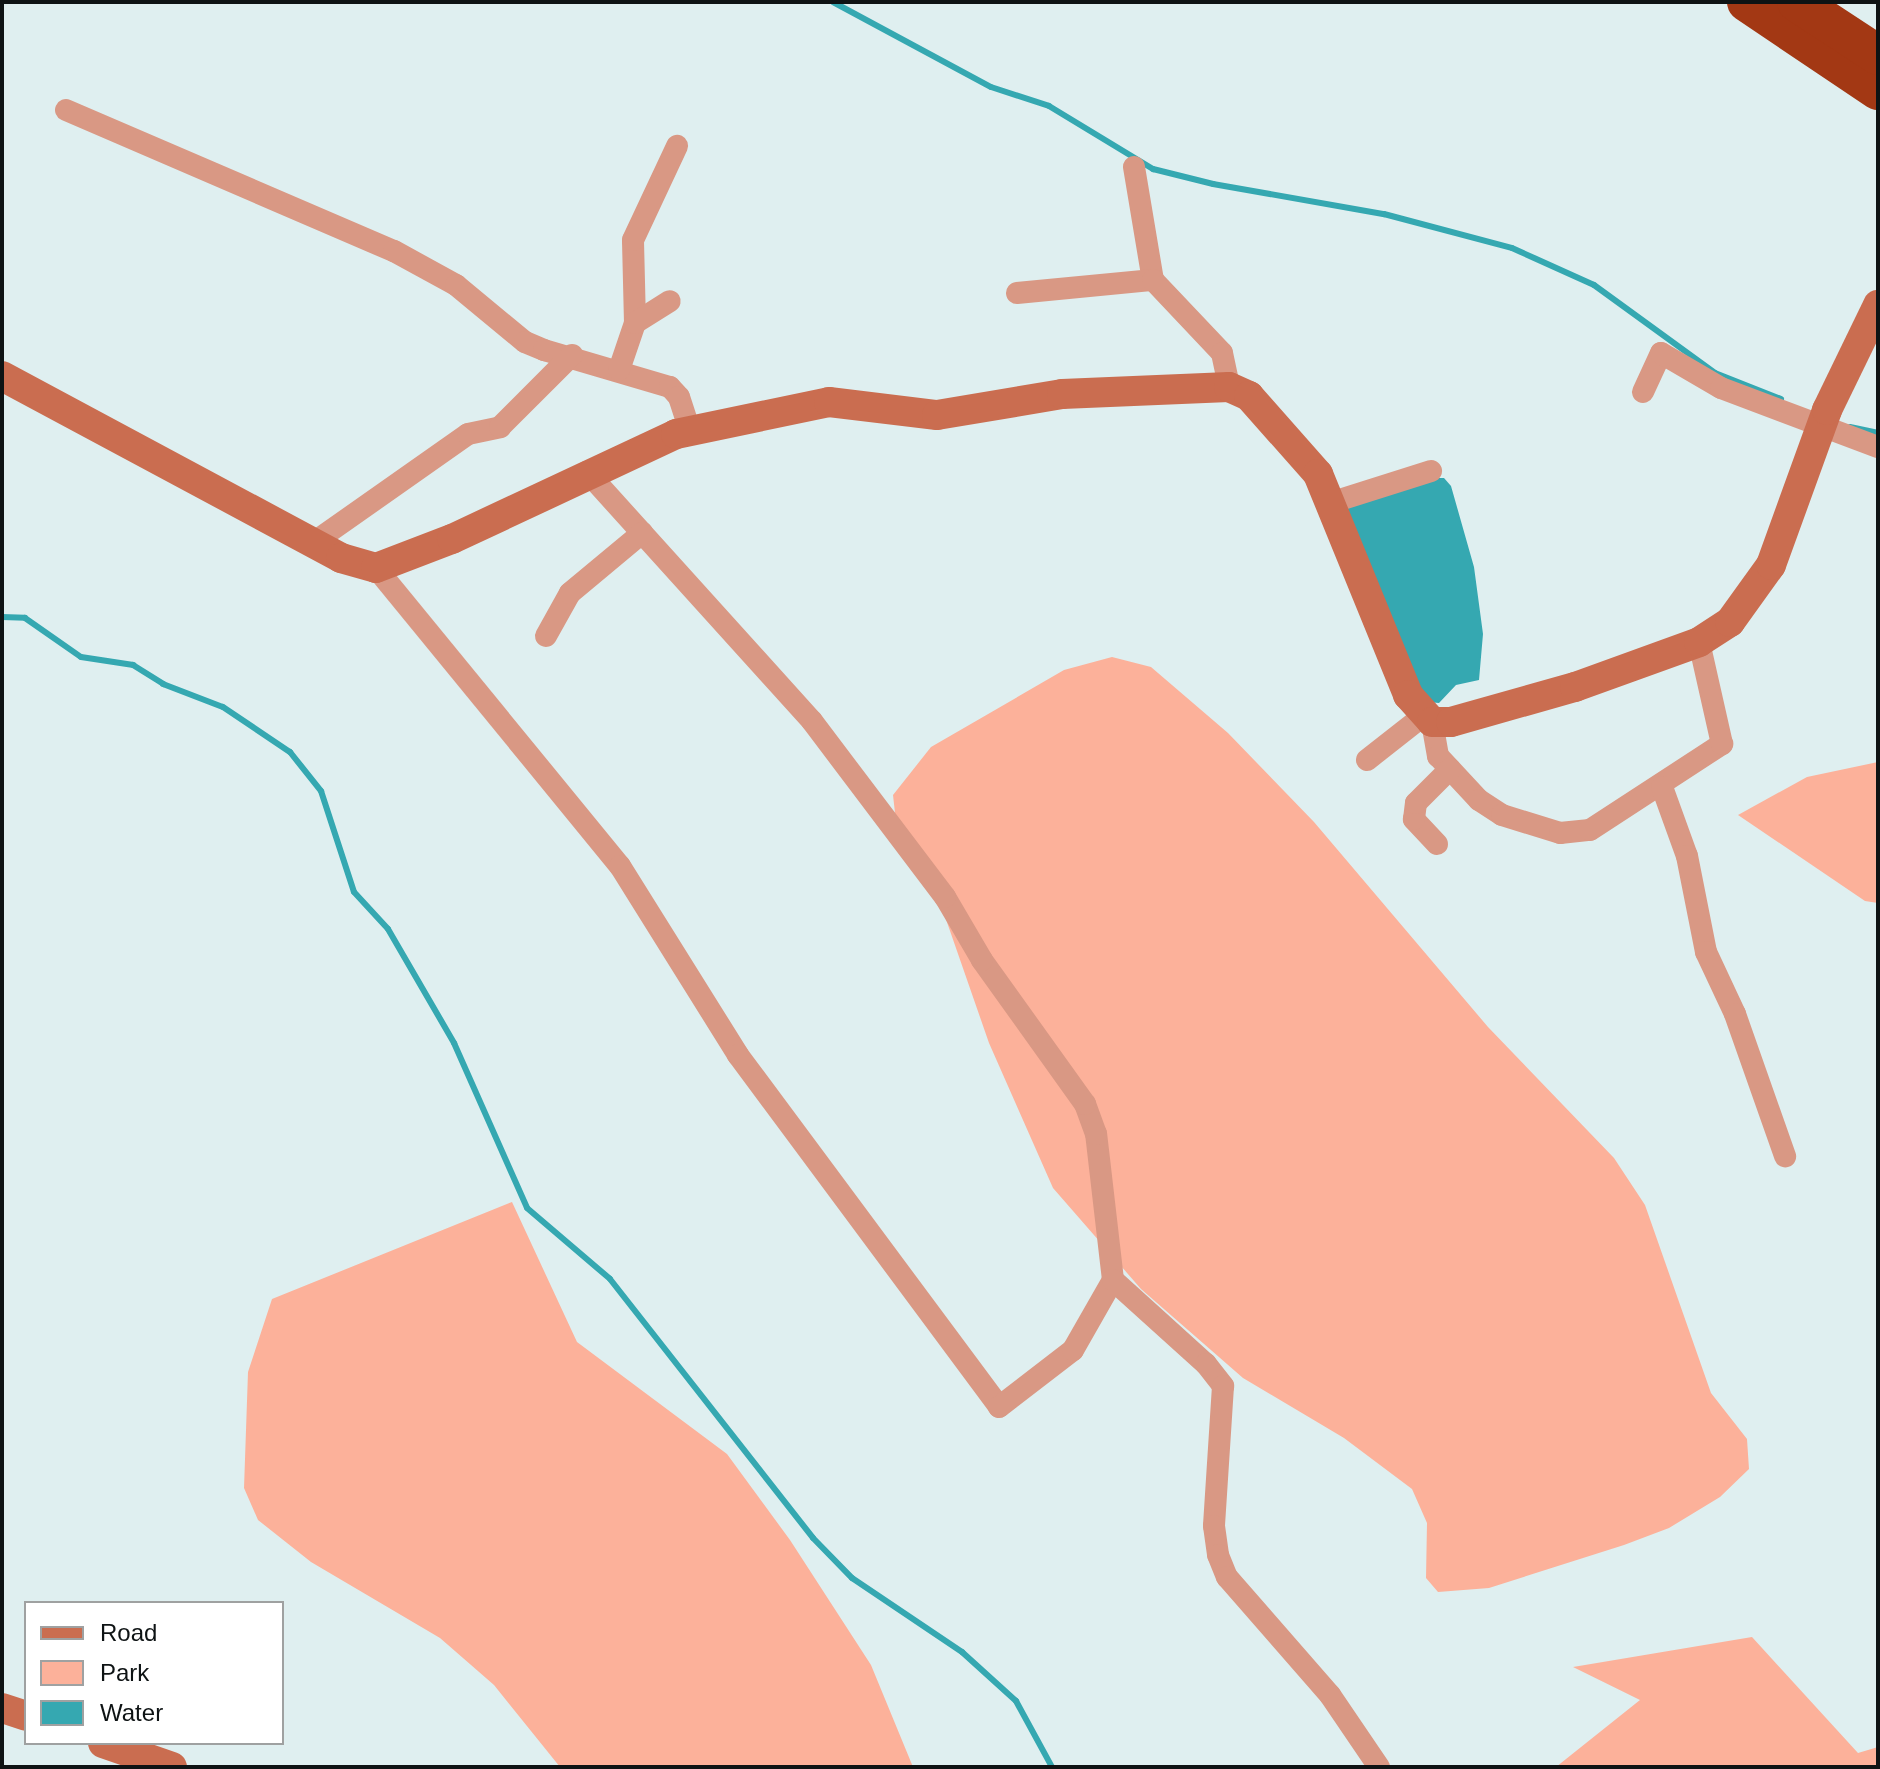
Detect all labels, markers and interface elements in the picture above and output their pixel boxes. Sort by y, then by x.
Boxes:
legend [24,1601,284,1745]
text: Road [100,1619,157,1646]
text: Park [100,1659,149,1686]
text: Water [100,1699,163,1726]

